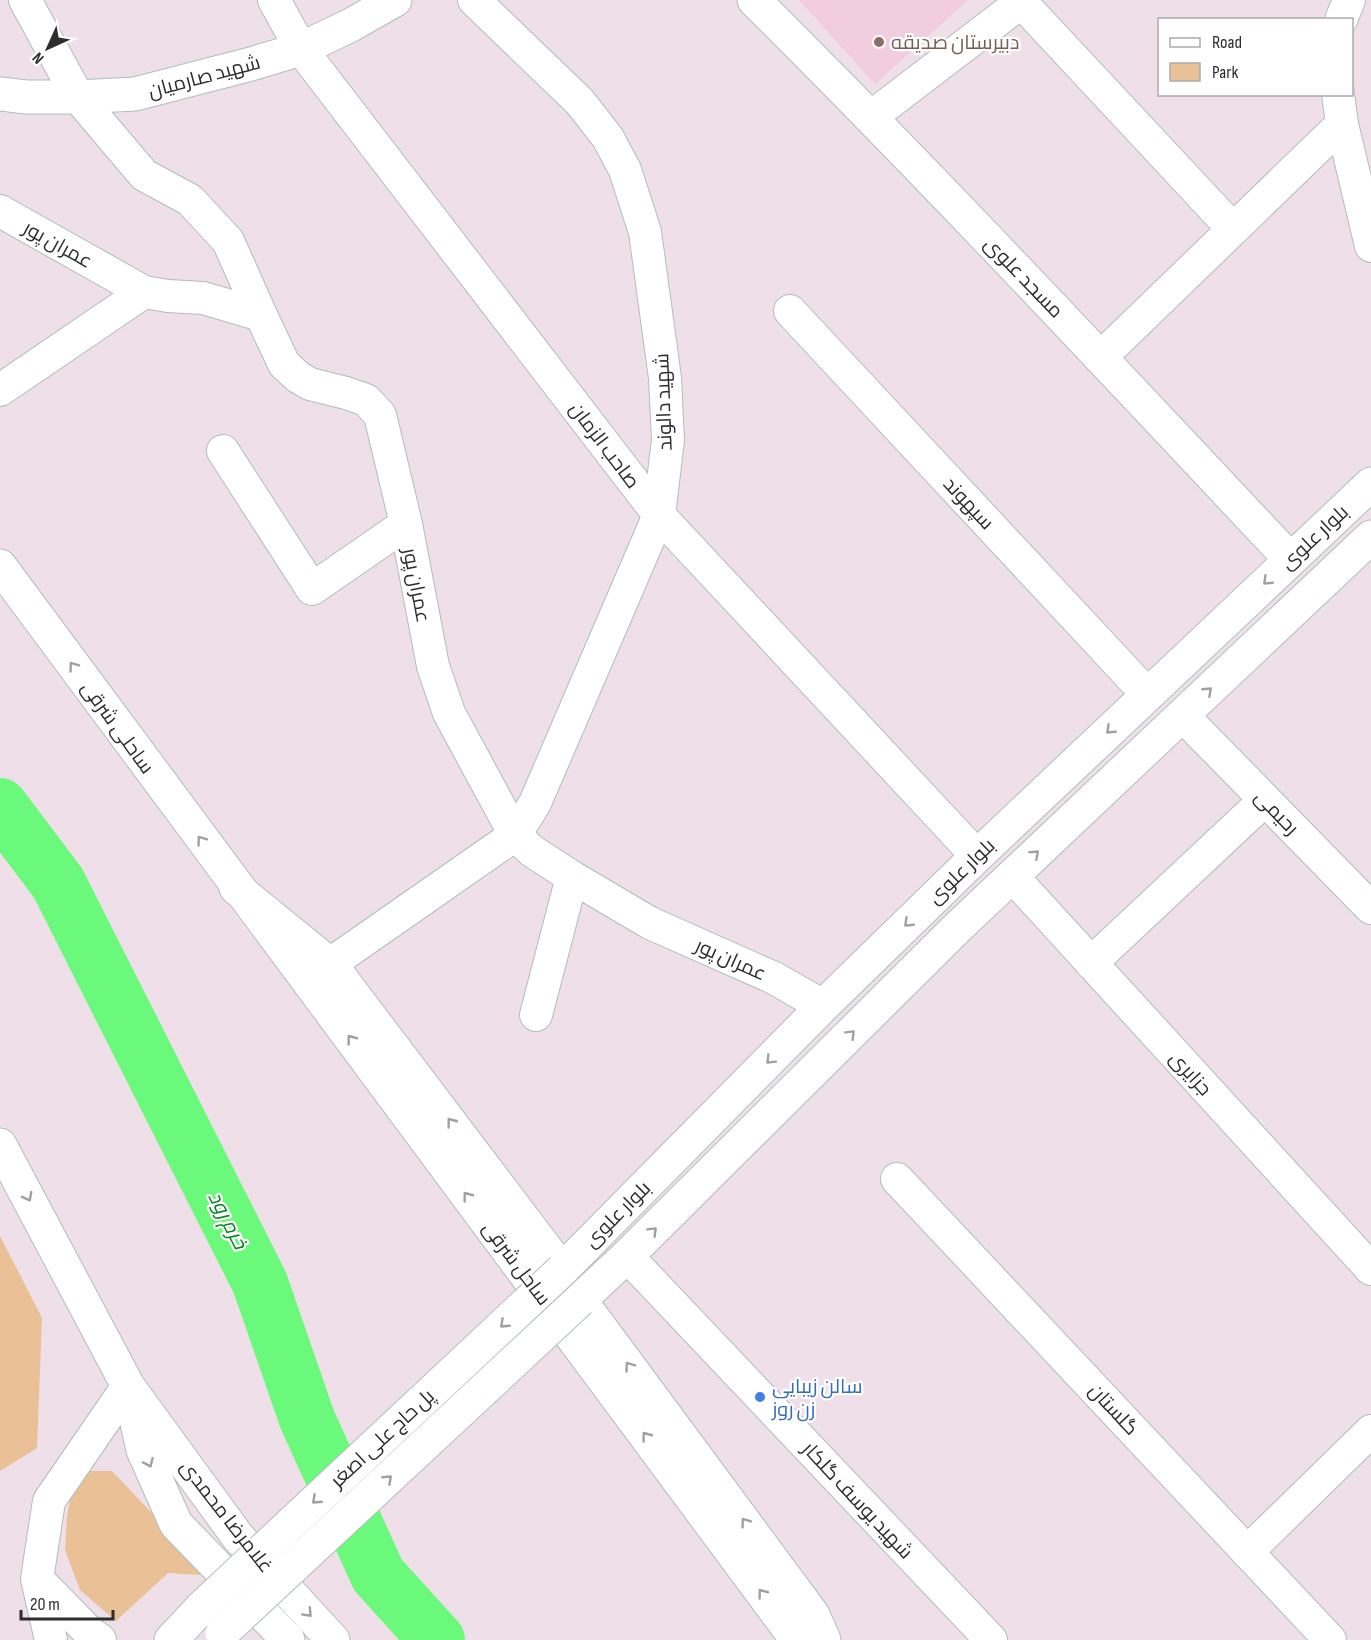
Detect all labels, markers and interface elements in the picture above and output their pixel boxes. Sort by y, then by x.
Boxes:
north arrow [18,18,78,78]
legend [1158,18,1353,96]
place label: دبیرستان صدیقه [891,31,1019,55]
text: Road [1212,32,1242,53]
marker: دبیرستان صدیقه [872,35,886,49]
text: N [29,48,48,67]
street label: شهید صارمیان [146,50,263,103]
text: Park [1212,62,1238,83]
street label: عمران پور [18,216,96,274]
street label: مسجد علوی [979,232,1068,323]
street label: شهید دالوند [650,353,678,451]
street label: صاحب الزمان [564,398,644,494]
street label: سپهوند [938,472,999,535]
street label: بلوار علوی [1276,500,1354,575]
street label: عمران پور [397,545,435,624]
one-way arrow [1263,574,1273,585]
one-way arrow [70,662,81,673]
street label: ساحلی شرقی [76,677,159,779]
one-way arrow [1201,687,1211,698]
one-way arrow [1106,722,1117,733]
street label: رحیمی [1249,785,1303,840]
street label: بلوار علوی [923,834,1000,910]
one-way arrow [198,836,209,847]
one-way arrow [1029,850,1039,861]
one-way arrow [905,915,916,926]
street label: عمران پور [690,933,770,986]
one-way arrow [843,1030,854,1041]
one-way arrow [347,1035,358,1046]
street label: جزایری [1164,1046,1216,1101]
one-way arrow [766,1052,777,1063]
one-way arrow [447,1118,458,1129]
street label: بلوار علوی [579,1176,656,1253]
water label: خرم رود [202,1187,253,1255]
one-way arrow [20,1190,32,1201]
one-way arrow [463,1191,474,1202]
street label: ساحل شرقی [477,1217,555,1310]
one-way arrow [645,1227,656,1238]
one-way arrow [500,1317,511,1328]
one-way arrow [625,1361,636,1372]
place label: سالن زیبایی زن روز [771,1375,863,1422]
street label: گلستان [1083,1379,1143,1441]
street label: پل حاج علی اصغر [325,1384,441,1494]
marker: سالن زیبایی زن روز [753,1390,767,1404]
one-way arrow [642,1432,653,1443]
street label: شهید یوسف گلکار [796,1436,918,1564]
street label: غلامرضا محمدی [175,1455,278,1578]
one-way arrow [142,1457,154,1468]
one-way arrow [381,1475,391,1486]
one-way arrow [312,1493,323,1504]
one-way arrow [741,1518,752,1529]
scale bar [21,1583,112,1621]
one-way arrow [758,1589,769,1600]
text: 20 m [30,1594,60,1615]
one-way arrow [301,1606,312,1617]

